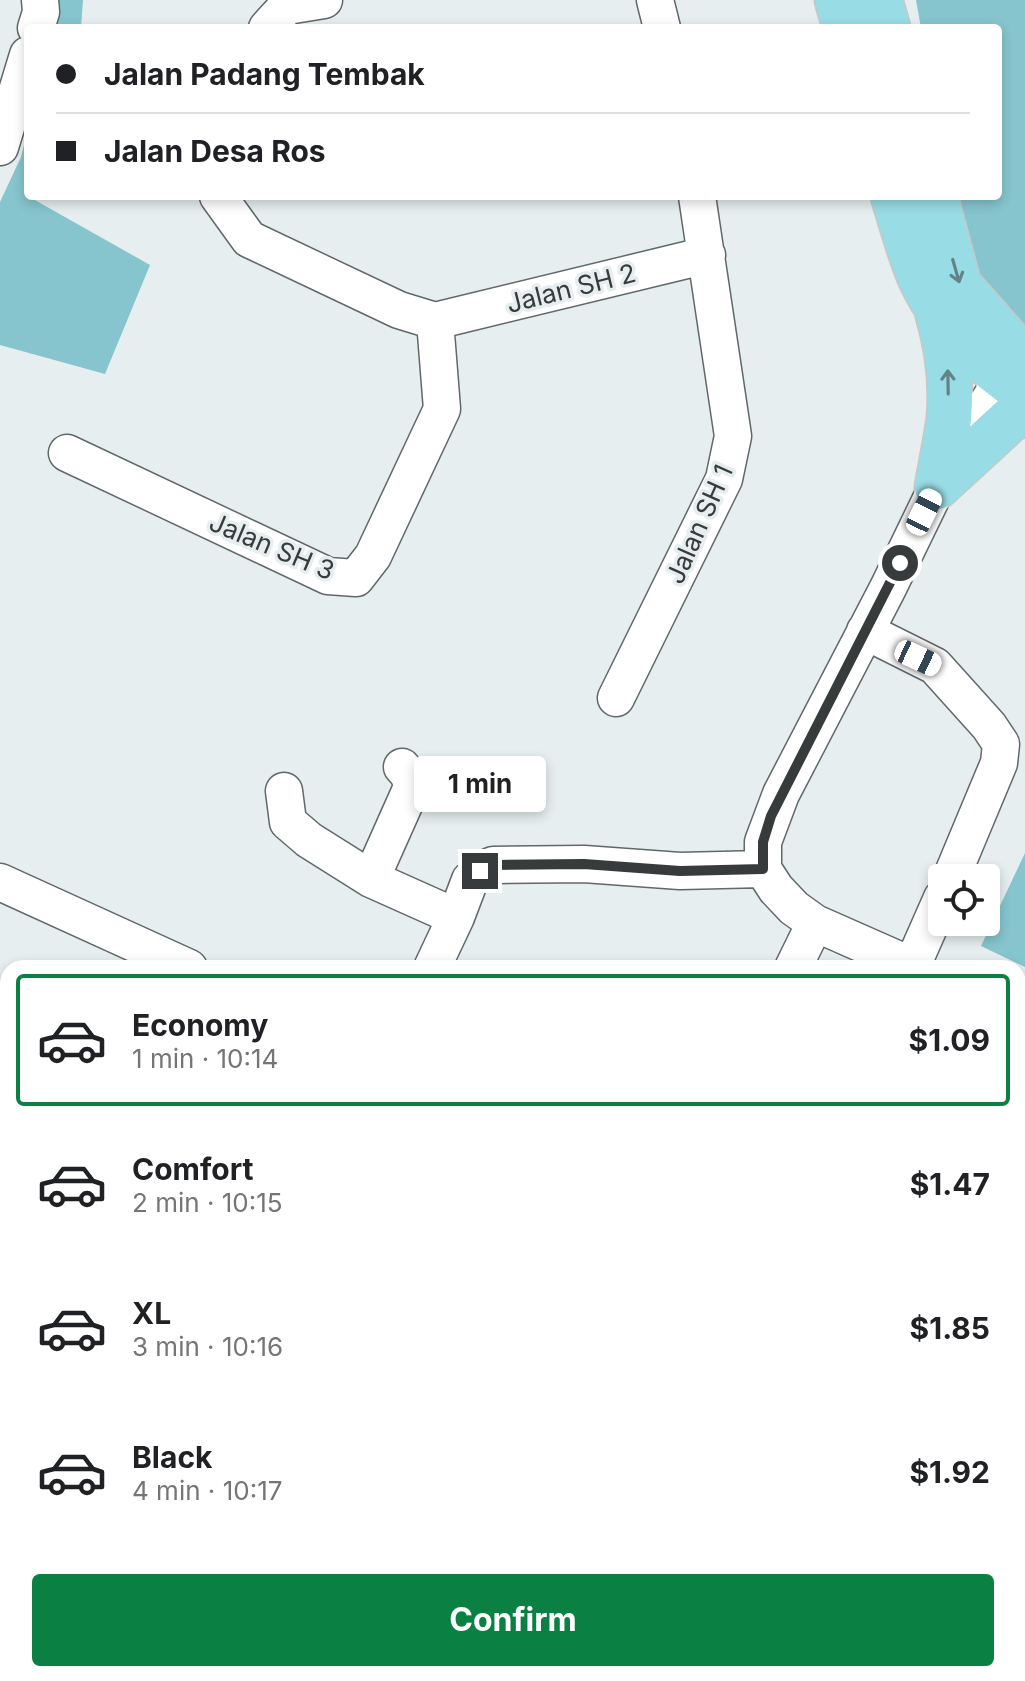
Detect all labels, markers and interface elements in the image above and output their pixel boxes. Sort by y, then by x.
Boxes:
text: Jalan Padang Tembak [104,56,425,92]
text: Jalan Desa Ros [104,133,326,169]
street label: Jalan SH 2 [503,257,639,319]
one-way arrow [949,258,964,284]
one-way arrow [940,369,956,396]
street label: Jalan SH 1 [659,460,739,588]
car [903,485,945,539]
street label: Jalan SH 3 [205,506,339,586]
route start [882,545,918,581]
car [891,637,945,679]
callout: 1 min [414,755,546,811]
text: 1 min [448,768,512,799]
route end [462,853,498,889]
map controls [928,864,1000,936]
button: locate [928,864,1000,936]
icon: car [36,1004,108,1076]
text: Economy [132,1007,268,1043]
text: $1.09 [909,1022,990,1058]
text: 1 min · 10:14 [132,1043,278,1074]
icon: car [36,1148,108,1220]
text: Comfort [132,1151,253,1187]
text: $1.47 [910,1166,990,1202]
text: 2 min · 10:15 [132,1187,283,1218]
icon: car [36,1292,108,1364]
text: XL [132,1295,171,1331]
text: $1.85 [910,1310,990,1346]
text: 3 min · 10:16 [132,1331,283,1362]
icon: car [36,1436,108,1508]
text: Black [132,1439,212,1475]
text: $1.92 [909,1454,990,1490]
text: 4 min · 10:17 [132,1475,282,1506]
button: Confirm [32,1574,994,1666]

